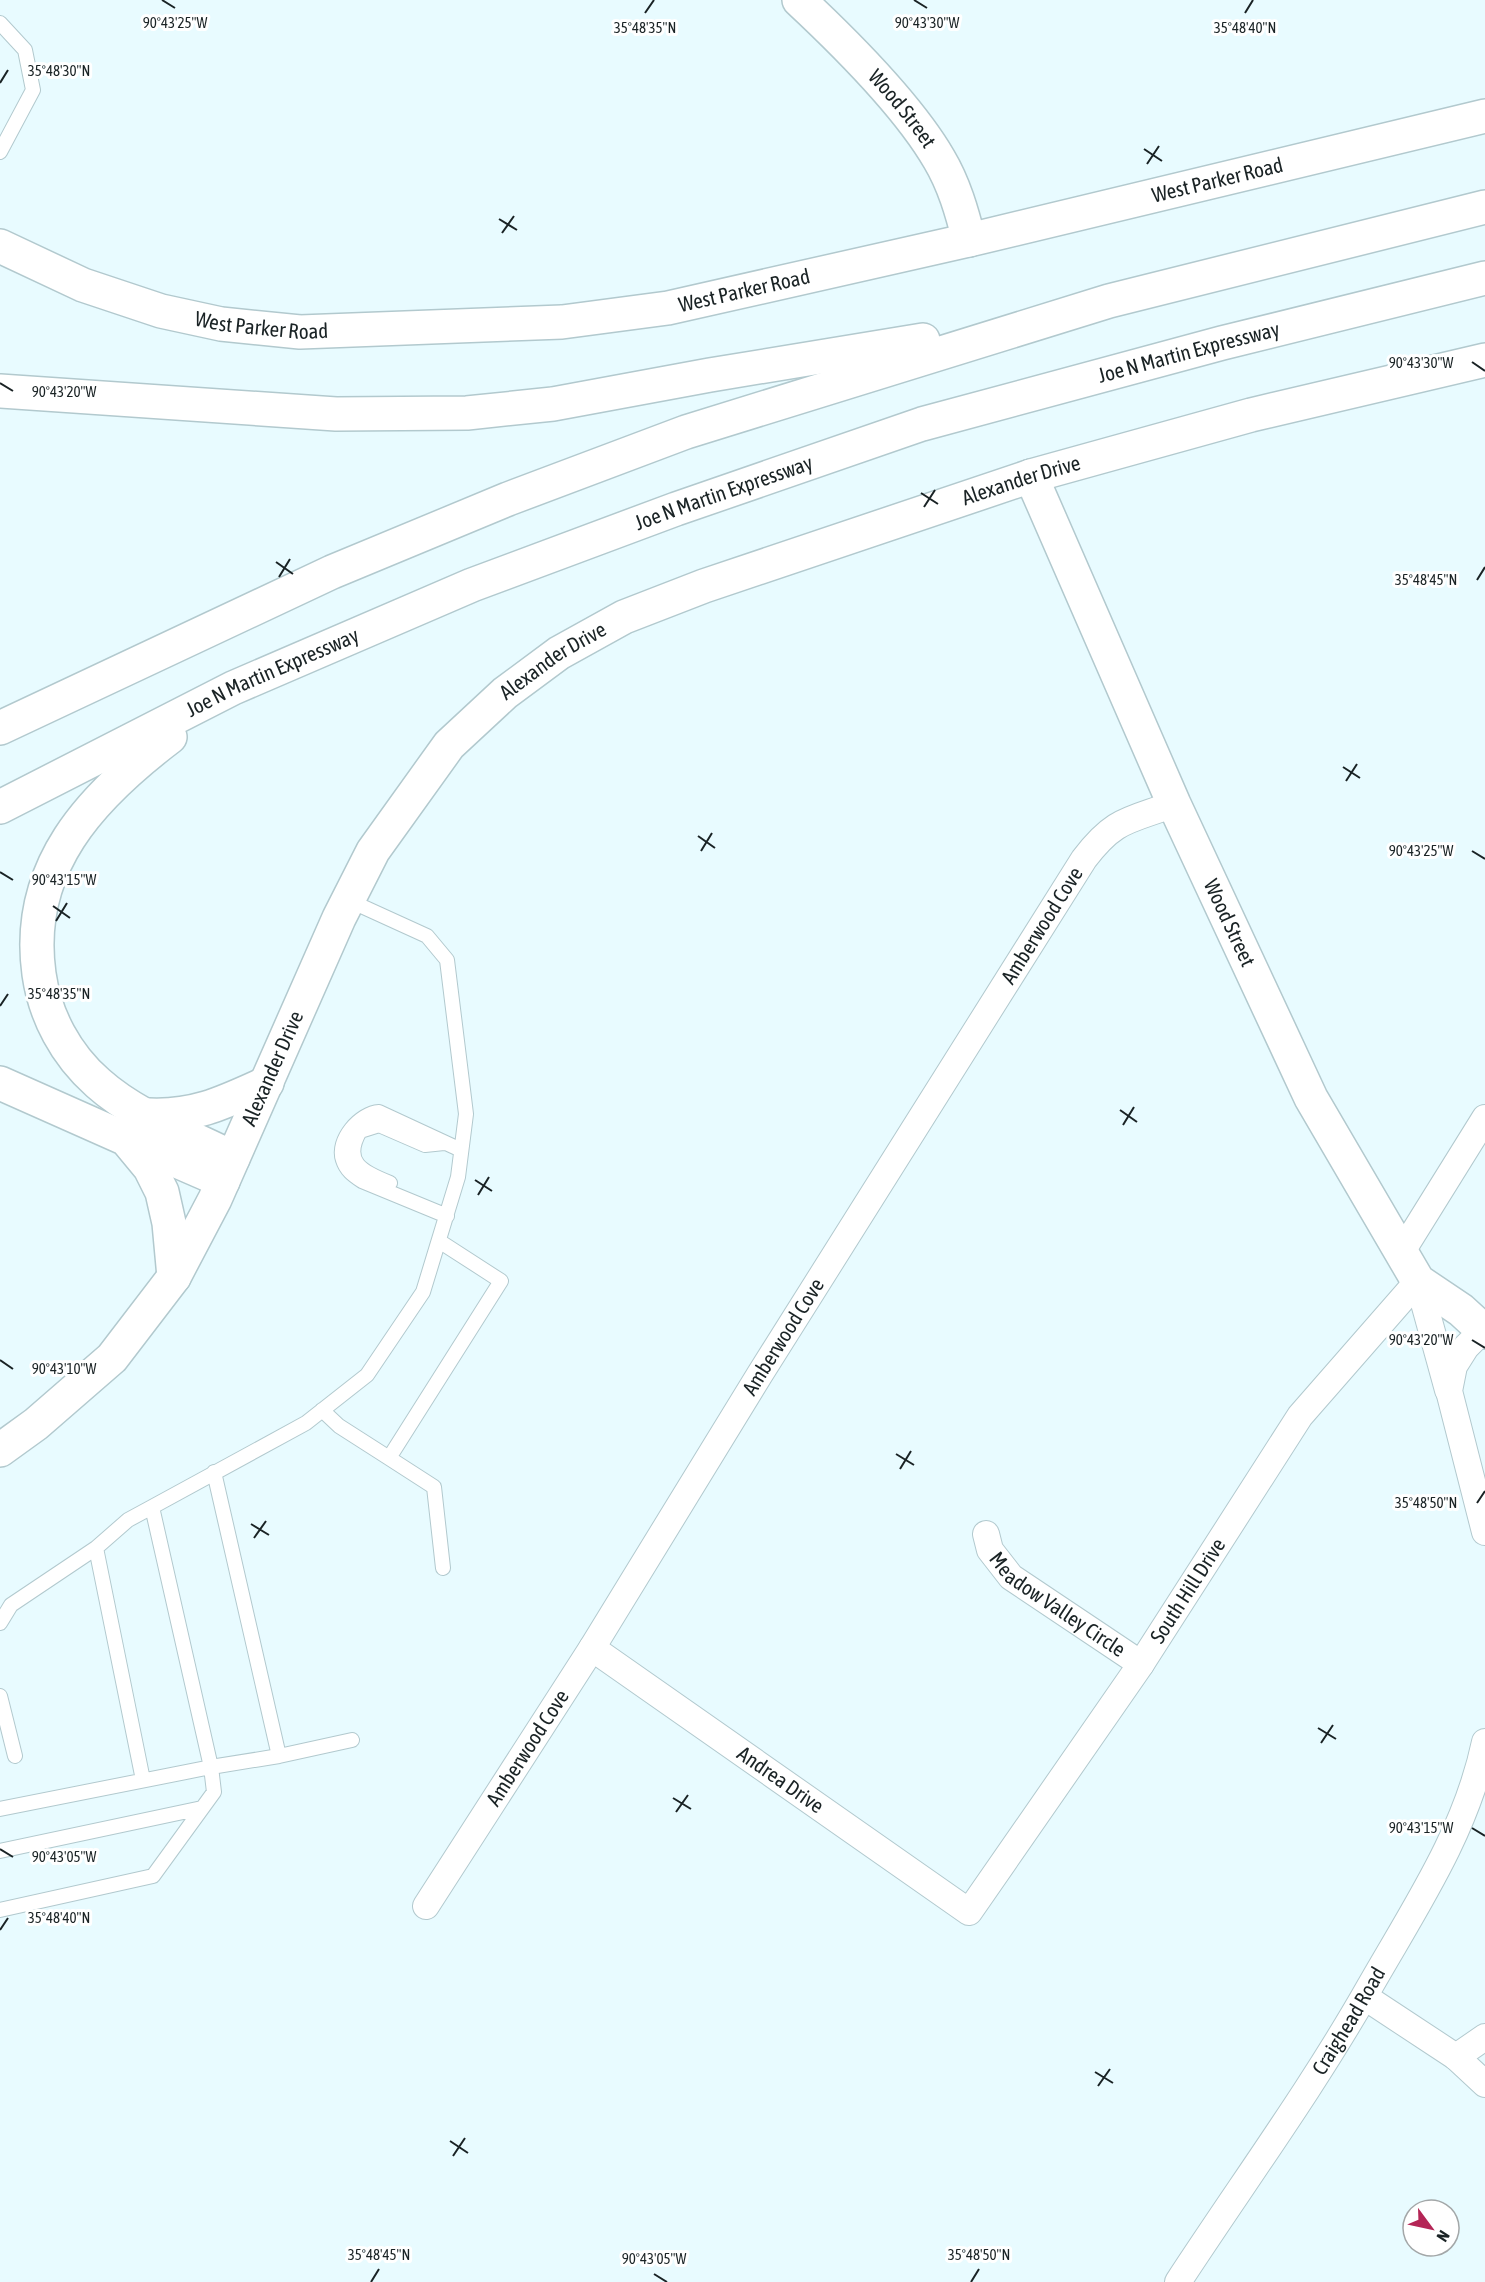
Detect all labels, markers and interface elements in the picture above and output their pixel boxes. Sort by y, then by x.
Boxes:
text: 90°43'25"W [143,14,207,31]
text: 90°43'30"W [895,14,959,31]
text: 35°48'35"N [614,19,676,36]
text: 35°48'40"N [1214,19,1276,36]
text: 35°48'30"N [28,62,90,79]
street label: Wood Street [864,64,942,152]
street label: West Parker Road [1149,152,1285,207]
street label: West Parker Road [676,263,812,316]
street label: West Parker Road [193,306,329,343]
street label: Joe N Martin Expressway [1095,316,1282,387]
text: 90°43'30"W [1389,354,1453,371]
text: 90°43'20"W [32,383,96,400]
street label: Joe N Martin Expressway [631,450,816,534]
street label: Alexander Drive [959,450,1083,509]
text: 35°48'45"N [1395,571,1457,588]
street label: Alexander Drive [494,616,610,704]
street label: Joe N Martin Expressway [182,622,362,721]
text: 90°43'25"W [1389,842,1453,859]
street label: Amberwood Cove [996,862,1087,988]
text: 90°43'15"W [32,871,96,888]
street label: Wood Street [1200,875,1261,970]
text: 35°48'35"N [28,985,90,1002]
street label: Alexander Drive [236,1007,308,1129]
street label: Amberwood Cove [737,1274,828,1399]
text: 90°43'20"W [1389,1331,1453,1348]
text: 90°43'10"W [32,1360,96,1377]
text: 35°48'50"N [1395,1494,1457,1511]
street label: South Hill Drive [1145,1533,1230,1647]
street label: Meadow Valley Circle [985,1547,1130,1661]
street label: Amberwood Cove [481,1685,573,1810]
street label: Andrea Drive [733,1741,829,1818]
text: 90°43'15"W [1389,1819,1453,1836]
text: 90°43'05"W [32,1848,96,1865]
text: 35°48'40"N [28,1909,90,1926]
street label: Craighead Road [1307,1962,1389,2079]
north arrow [1401,2198,1461,2258]
text: N [1433,2227,1454,2245]
text: 35°48'45"N [348,2246,410,2263]
text: 35°48'50"N [948,2246,1010,2263]
text: 90°43'05"W [622,2250,686,2267]

